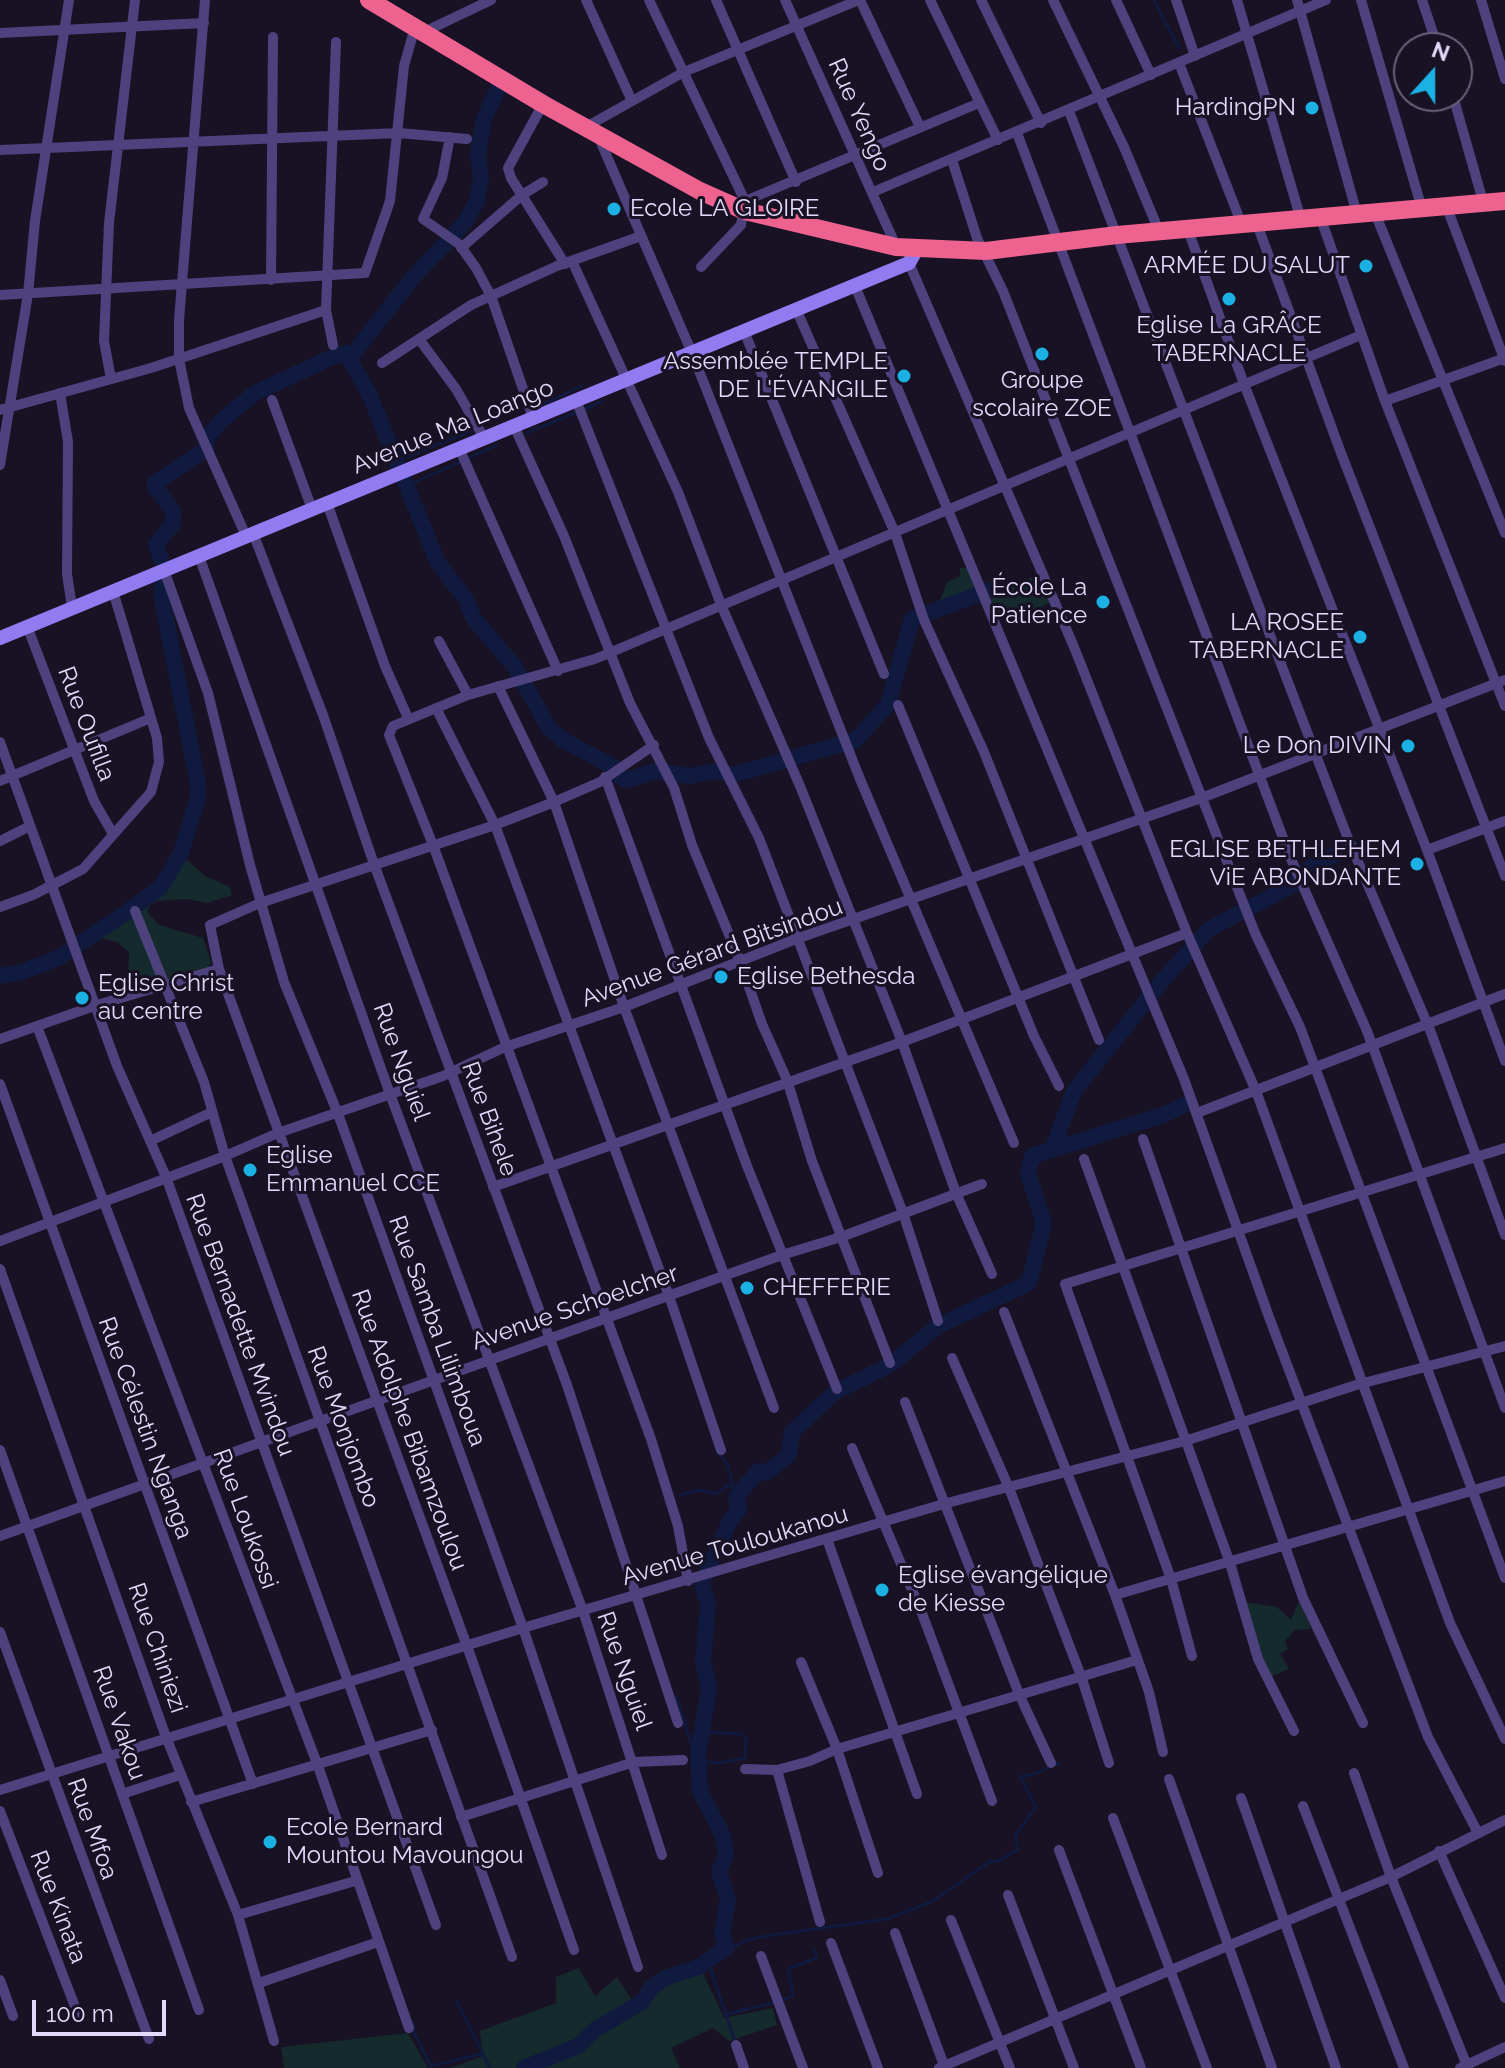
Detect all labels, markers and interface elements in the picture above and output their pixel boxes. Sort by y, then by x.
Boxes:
north arrow [1393,32,1473,112]
text: N [1428,36,1453,67]
street label: Rue Yengo [821,54,897,176]
place label: HardingPN [1175,94,1296,122]
marker: HardingPN [1303,99,1321,117]
place label: Ecole LA GLOIRE [630,195,819,223]
marker: Ecole LA GLOIRE [605,200,623,218]
place label: ARMÉE DU SALUT [1144,252,1350,280]
marker: ARMÉE DU SALUT [1357,257,1375,275]
marker: Eglise La GRÂCE TABERNACLE [1220,290,1238,308]
place label: Eglise La GRÂCE TABERNACLE [1136,312,1322,368]
marker: Groupe scolaire ZOE [1033,345,1051,363]
place label: Assemblée TEMPLE DE L'ÉVANGILE [663,348,888,404]
marker: Assemblée TEMPLE DE L'ÉVANGILE [895,367,913,385]
place label: Groupe scolaire ZOE [972,367,1112,423]
street label: Avenue Ma Loango [348,373,558,481]
place label: École La Patience [991,574,1087,630]
marker: École La Patience [1094,593,1112,611]
place label: LA ROSEE TABERNACLE [1189,609,1344,665]
marker: LA ROSEE TABERNACLE [1351,628,1369,646]
street label: Rue Oufilla [51,663,121,785]
place label: Le Don DIVIN [1243,732,1392,760]
marker: Le Don DIVIN [1399,737,1417,755]
place label: EGLISE BETHLEHEM ViE ABONDANTE [1169,836,1401,892]
marker: EGLISE BETHLEHEM ViE ABONDANTE [1408,855,1426,873]
street label: Avenue Gérard Bitsindou [578,892,846,1014]
place label: Eglise Bethesda [737,963,915,991]
marker: Eglise Bethesda [712,968,730,986]
place label: Eglise Christ au centre [98,970,234,1026]
marker: Eglise Christ au centre [73,989,91,1007]
street label: Rue Nguiel [366,999,436,1125]
street label: Rue Bihele [455,1058,523,1180]
place label: Eglise Emmanuel CCE [266,1142,440,1198]
marker: Eglise Emmanuel CCE [241,1161,259,1179]
street label: Rue Bernadette Mvindou [179,1190,301,1460]
street label: Rue Samba Lilimboua [382,1212,492,1450]
street label: Avenue Schoelcher [468,1259,682,1357]
place label: CHEFFERIE [763,1274,891,1302]
marker: CHEFFERIE [738,1279,756,1297]
street label: Rue Adolphe Bibamzoulou [345,1286,473,1574]
street label: Rue Célestin Nganga [91,1313,199,1543]
street label: Rue Monjombo [300,1342,386,1512]
street label: Rue Loukossi [206,1445,284,1593]
street label: Avenue Touloukanou [618,1500,852,1592]
place label: Eglise évangélique de Kiesse [898,1562,1108,1618]
street label: Rue Chiniezi [121,1579,193,1717]
marker: Eglise évangélique de Kiesse [873,1581,891,1599]
street label: Rue Nguiel [590,1608,658,1734]
street label: Rue Vakou [86,1662,152,1784]
street label: Rue Mfoa [60,1774,124,1884]
place label: Ecole Bernard Mountou Mavoungou [286,1814,524,1870]
marker: Ecole Bernard Mountou Mavoungou [261,1833,279,1851]
street label: Rue Kinata [23,1846,93,1968]
scale bar [36,1984,170,2034]
text: 100 m [46,1999,114,2028]

